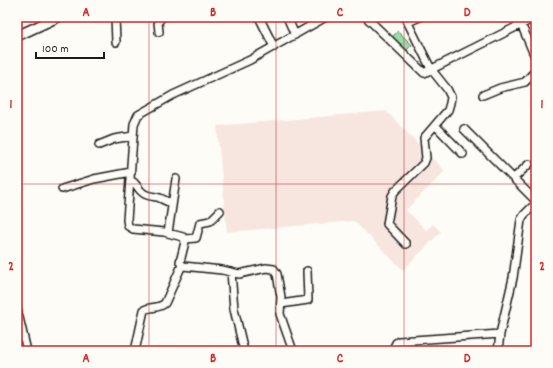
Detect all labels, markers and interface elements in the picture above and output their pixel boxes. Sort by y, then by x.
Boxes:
text: A [82,4,90,23]
text: B [210,4,216,23]
text: C [337,4,344,23]
text: D [464,4,471,23]
scale bar [36,34,104,60]
text: 100 m [42,41,69,58]
text: 1 [10,96,13,115]
text: 1 [541,96,544,115]
text: 2 [8,258,14,277]
text: 2 [539,258,545,277]
text: A [82,350,90,368]
text: B [210,350,216,368]
text: C [337,350,344,368]
text: D [464,350,471,368]

